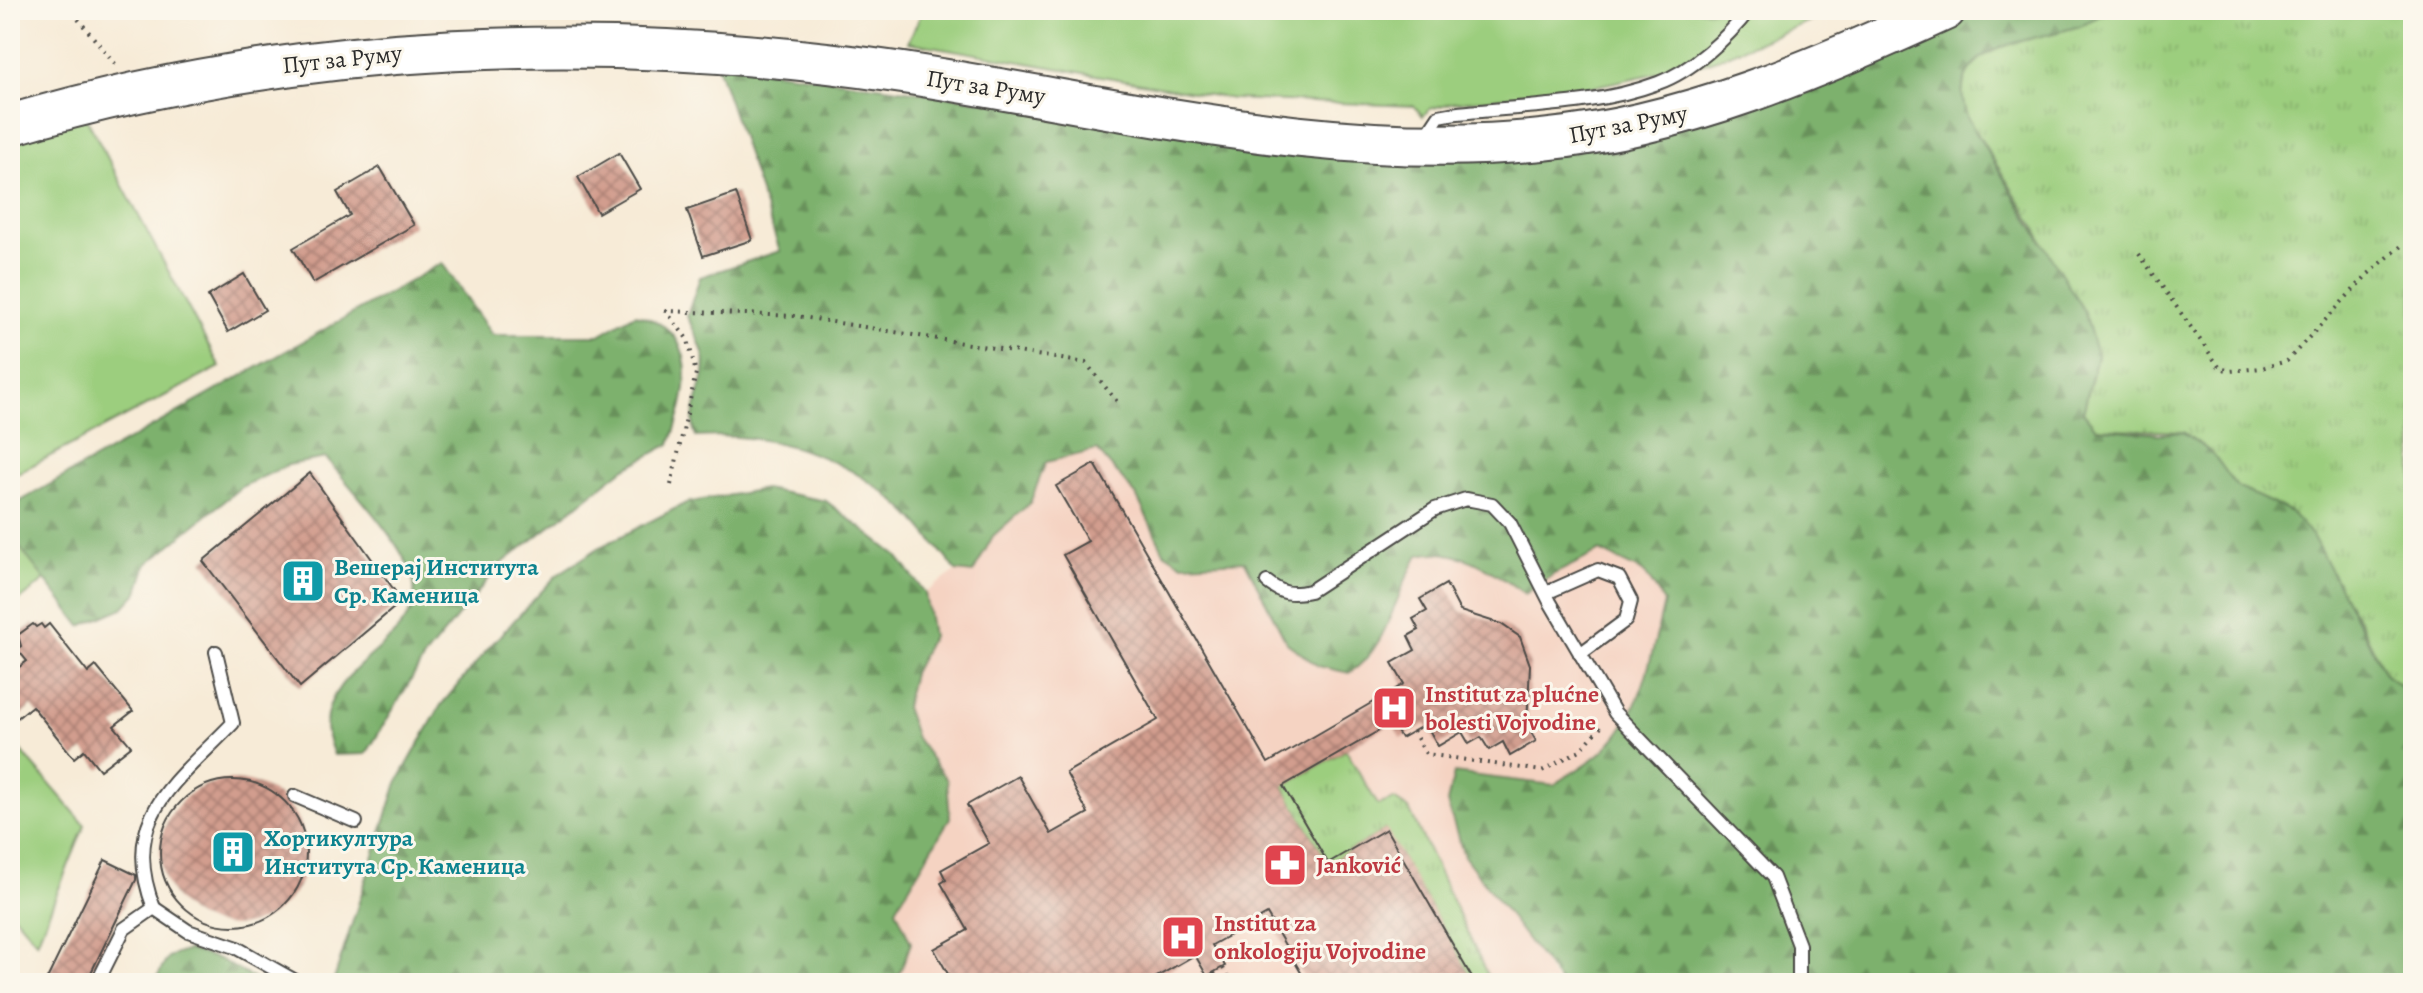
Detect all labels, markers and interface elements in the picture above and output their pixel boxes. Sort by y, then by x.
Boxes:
street label: Пут за Руму [281,37,403,81]
street label: Пут за Руму [924,62,1048,112]
street label: Пут за Руму [1566,97,1690,151]
place label: Вешерај Института Ср. Каменица [334,551,539,611]
building icon: Вешерај Института Ср. Каменица [279,557,327,605]
place label: Institut za plućne bolesti Vojvodine [1424,678,1599,738]
hospital icon: Institut za plućne bolesti Vojvodine [1370,684,1418,732]
place label: Хортикултура Института Ср. Каменица [264,822,526,882]
building icon: Хортикултура Института Ср. Каменица [209,828,257,876]
pharmacy icon: Janković [1261,841,1309,889]
place label: Janković [1316,849,1401,881]
place label: Institut za onkologiju Vojvodine [1214,907,1426,967]
hospital icon: Institut za onkologiju Vojvodine [1159,913,1207,961]

